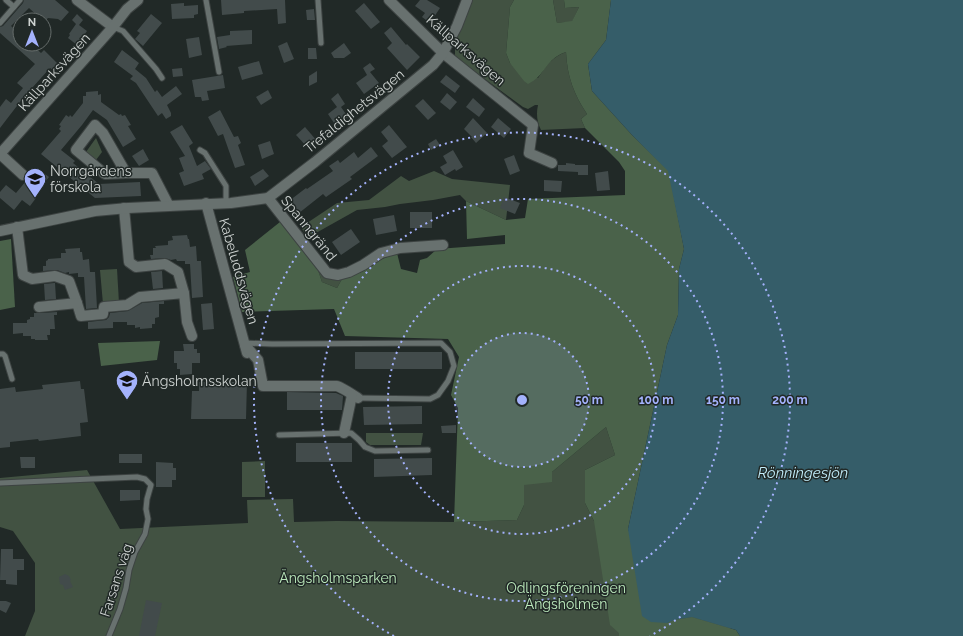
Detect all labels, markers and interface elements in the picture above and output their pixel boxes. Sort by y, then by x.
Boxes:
street label: Källparksvägen [423,11,509,89]
north arrow [12,12,52,52]
text: N [28,16,36,29]
street label: Källparksvägen [15,30,93,114]
street label: Trefaldighetsvägen [301,66,407,156]
place label: Norrgårdens förskola [50,163,132,195]
school or university icon: Norrgårdens förskola [22,166,48,199]
street label: Spanngränd [278,192,340,264]
street label: Kabeluddsvägen [216,216,262,326]
school or university icon: Ängsholmsskolan [114,368,140,401]
place label: Ängsholmsskolan [142,371,257,389]
centre of rings [515,393,529,407]
text: 50 m [575,393,603,407]
text: 100 m [639,393,673,407]
text: 150 m [706,393,740,407]
text: 200 m [772,393,808,407]
water label: Rönningesjön [758,464,848,482]
street label: Farsans väg [97,541,135,619]
park label: Ängsholmsparken [279,568,397,586]
park label: Odlingsföreningen Ängsholmen [506,580,626,612]

